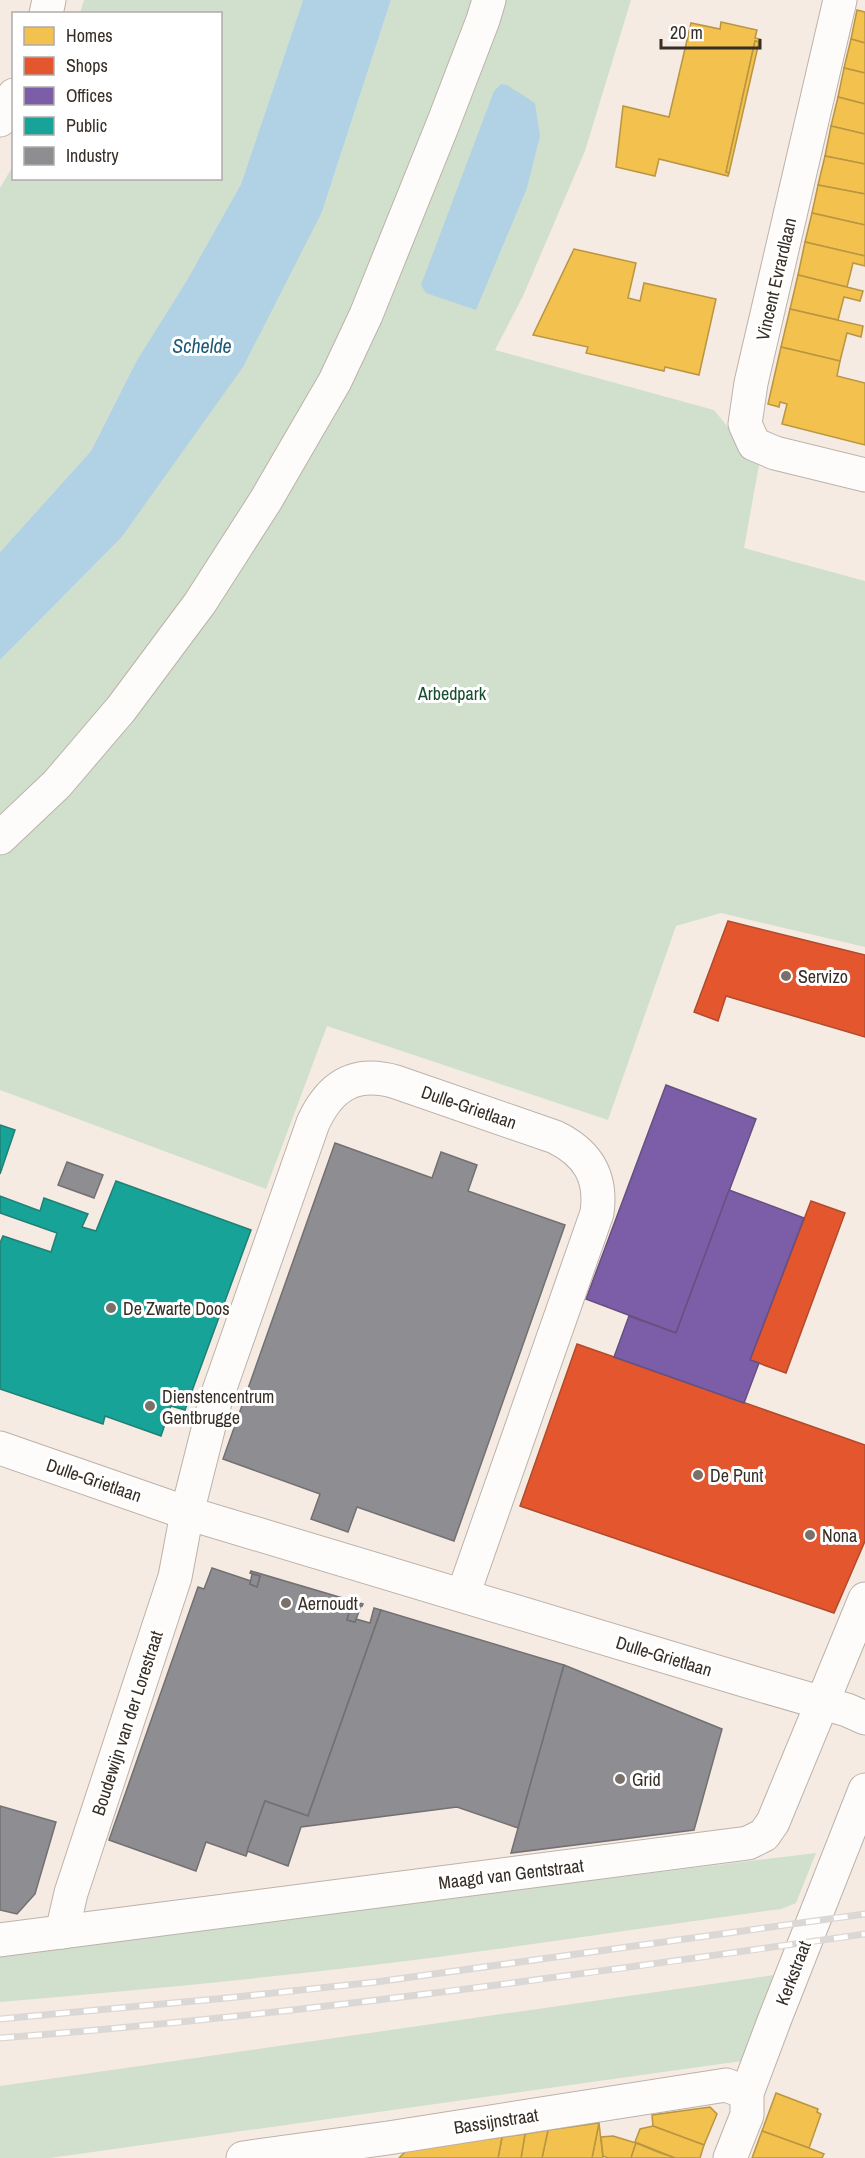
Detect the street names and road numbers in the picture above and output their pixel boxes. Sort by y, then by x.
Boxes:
street label: Vincent Evrardlaan [750,215,802,343]
street label: Dulle-Grietlaan [418,1079,520,1135]
street label: Dulle-Grietlaan [43,1452,145,1508]
street label: Boudewijn van der Lorestraat [85,1627,169,1819]
street label: Dulle-Grietlaan [613,1630,715,1682]
street label: Maagd van Gentstraat [437,1853,585,1895]
street label: Kerkstraat [769,1937,817,2009]
street label: Bassijnstraat [452,2102,540,2140]

